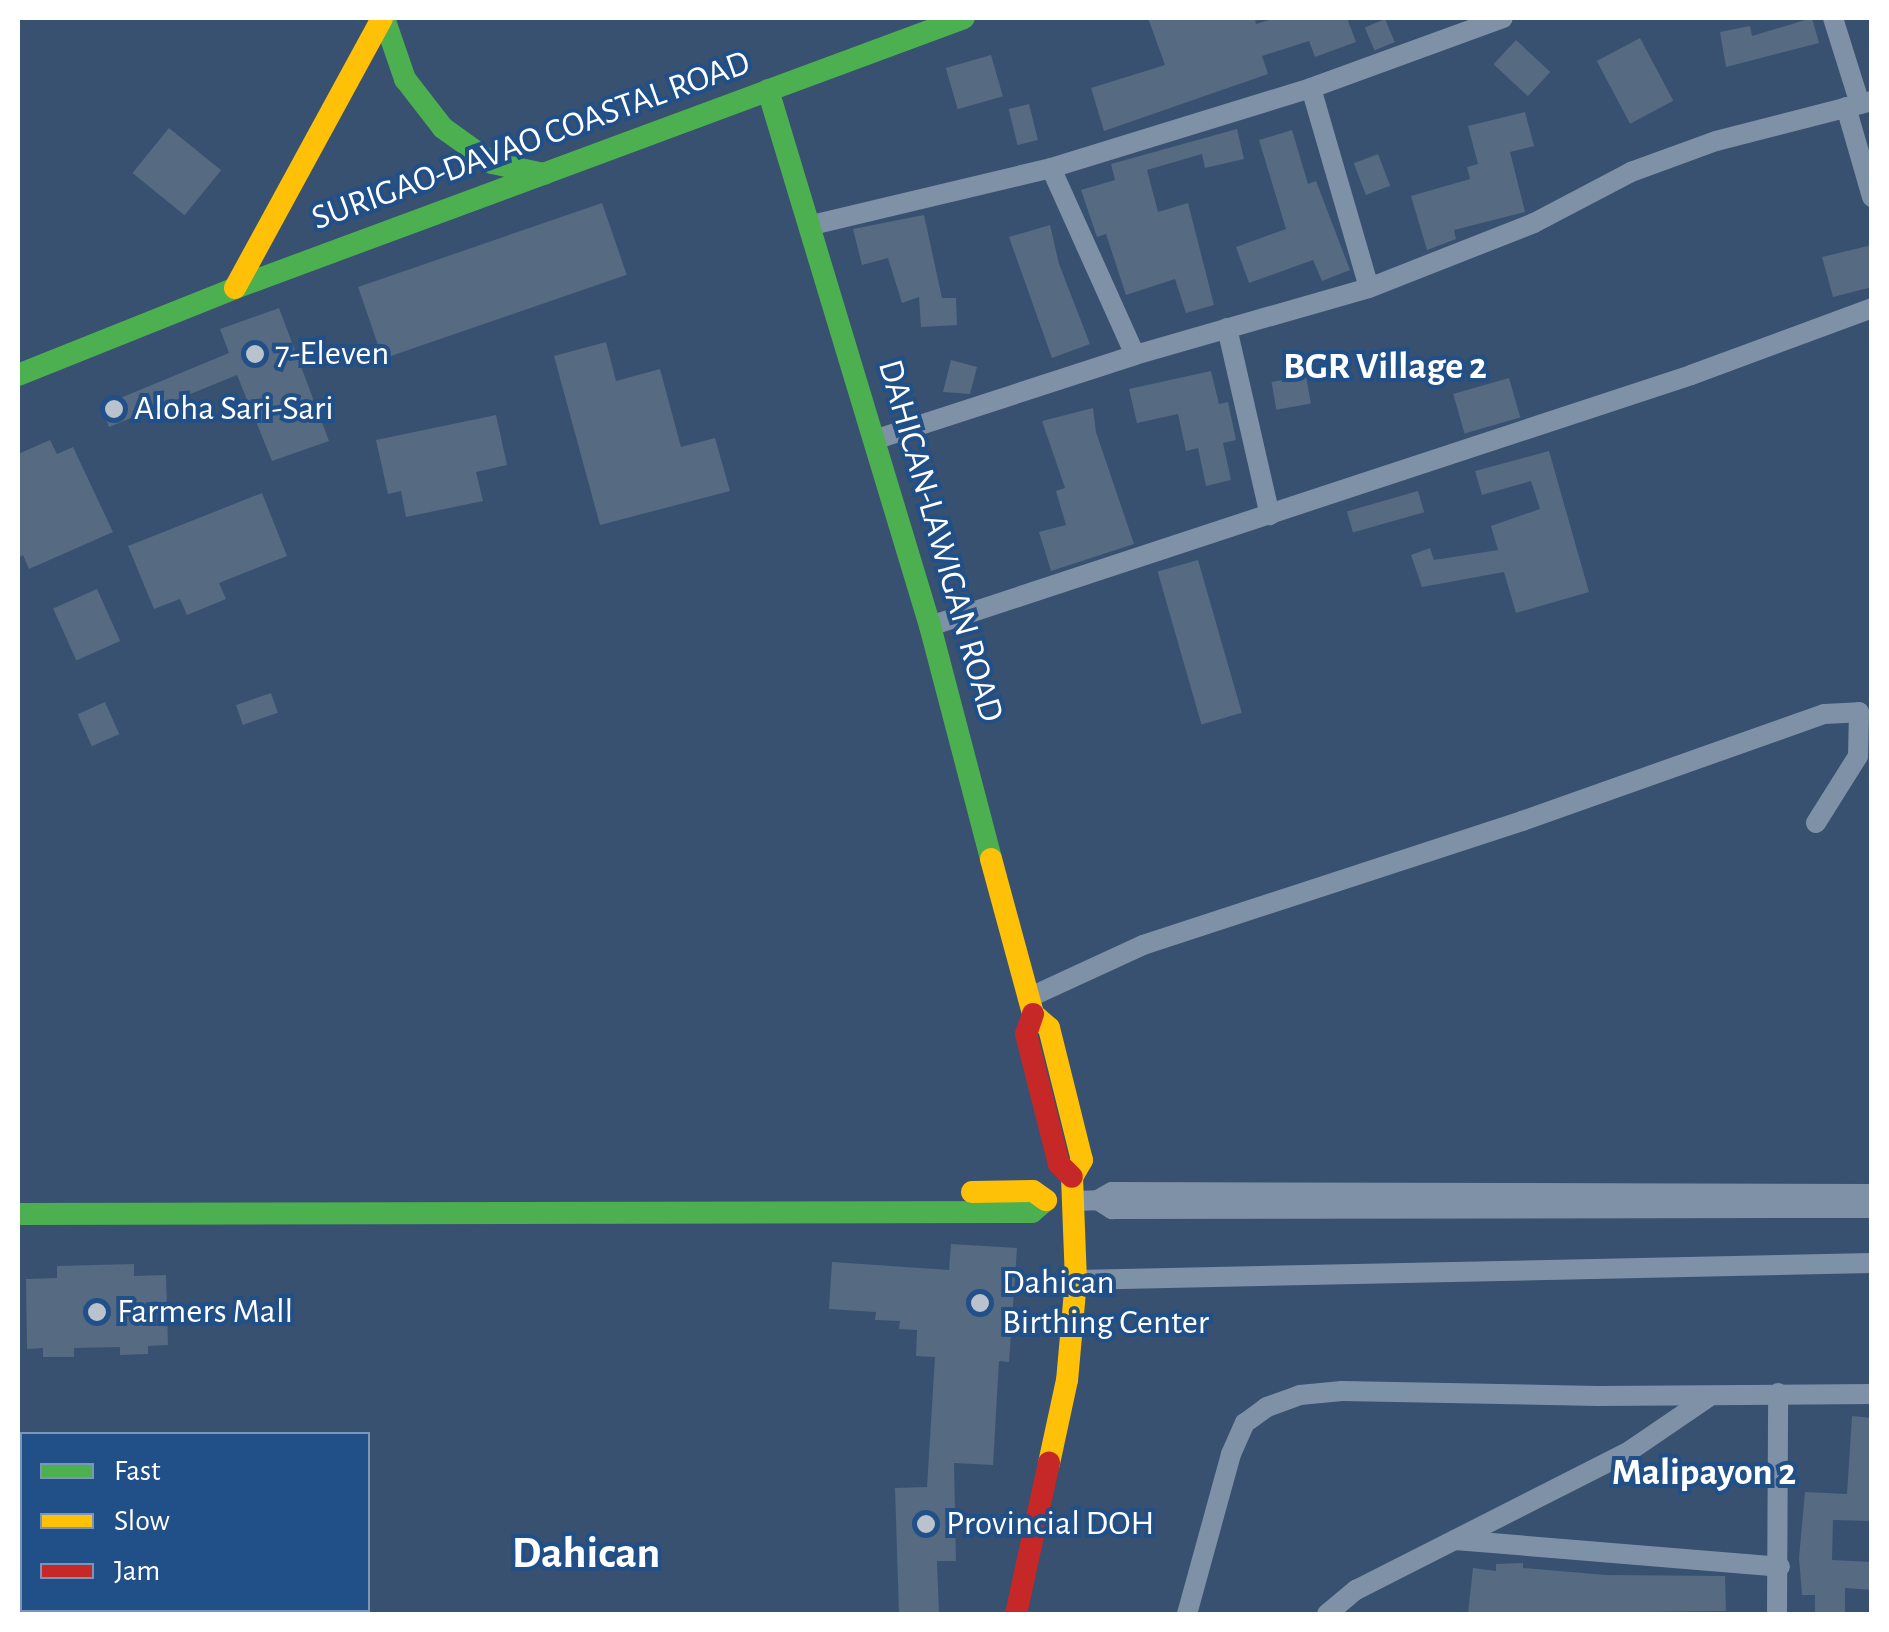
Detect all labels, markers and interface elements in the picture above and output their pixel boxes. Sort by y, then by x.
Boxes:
street label: SURIGAO-DAVAO COASTAL ROAD [306,42,756,240]
place label: 7-Eleven [275,333,389,375]
marker: 7-Eleven [244,343,266,365]
district label: BGR Village 2 [1283,345,1487,391]
street label: DAHICAN-LAWIGAN ROAD [868,355,1012,727]
place label: Aloha Sari-Sari [134,388,334,430]
marker: Aloha Sari-Sari [103,398,125,420]
place label: Dahican Birthing Center [1002,1262,1209,1344]
marker: Dahican Birthing Center [967,1290,993,1316]
place label: Farmers Mall [117,1291,293,1333]
marker: Farmers Mall [86,1301,108,1323]
legend [20,1432,370,1612]
district label: Malipayon 2 [1612,1451,1796,1497]
text: Fast [114,1456,161,1486]
place label: Provincial DOH [946,1503,1154,1545]
text: Slow [114,1506,170,1536]
marker: Provincial DOH [915,1513,937,1535]
district label: Dahican [512,1527,660,1581]
text: Jam [114,1556,160,1586]

